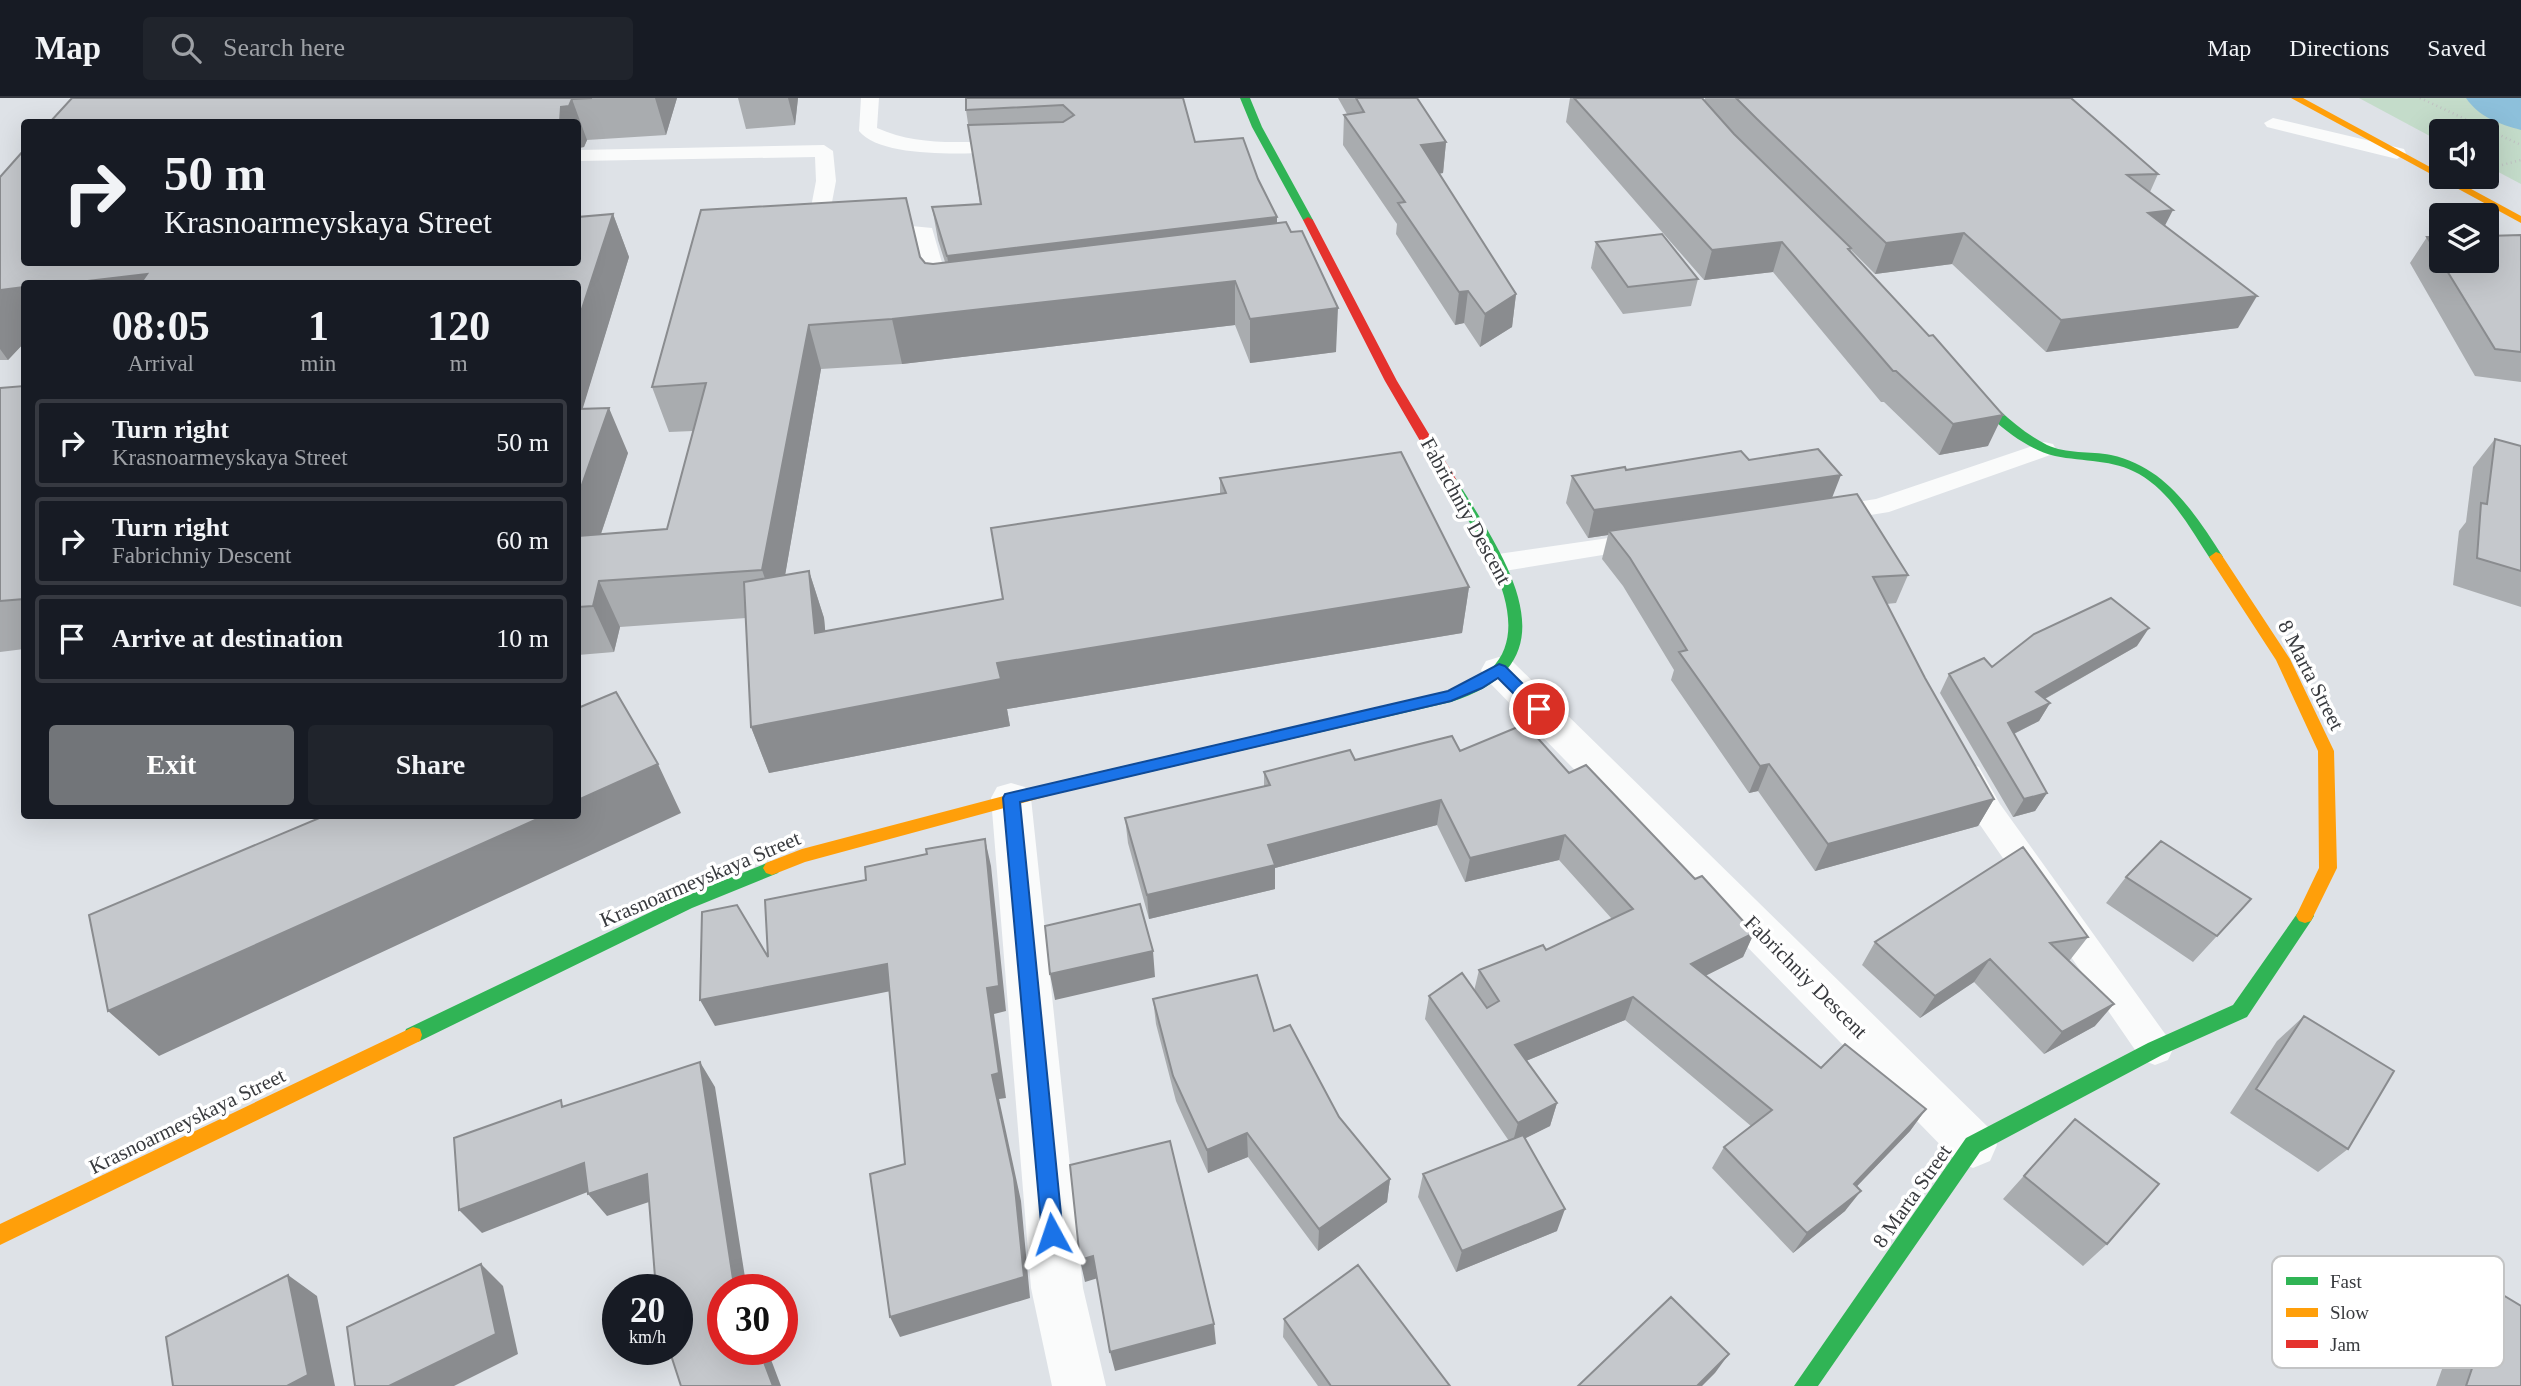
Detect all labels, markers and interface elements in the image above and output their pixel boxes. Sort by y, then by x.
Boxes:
search box [143,17,633,80]
icon: search [167,29,205,67]
text: Map [35,30,101,66]
text: Search here [223,33,345,62]
text: Map [2207,35,2251,61]
text: Directions [2289,35,2389,61]
text: Saved [2427,35,2486,61]
map controls [2429,119,2499,273]
button: sound [2429,119,2499,189]
text: 50 m [164,146,266,201]
icon: right [49,147,140,238]
button: layers [2429,203,2499,273]
text: Krasnoarmeyskaya Street [164,204,492,240]
text: 08:05 [112,303,210,349]
text: 1 [308,303,329,349]
text: 120 [427,303,490,349]
text: Arrival [128,351,194,376]
text: min [301,351,336,376]
text: m [450,351,468,376]
text: Turn right [112,415,229,444]
icon: right [53,424,91,462]
text: 50 m [496,428,549,457]
street label: Fabrichniy Descent [1416,434,1516,589]
text: Krasnoarmeyskaya Street [112,445,348,470]
text: Turn right [112,513,229,542]
icon: right [53,522,91,560]
text: 60 m [496,526,549,555]
text: Fabrichniy Descent [112,543,291,568]
street label: 8 Marta Street [2273,616,2349,734]
icon: arrive [53,620,91,658]
text: Arrive at destination [112,624,343,653]
text: 10 m [496,624,549,653]
pin [1509,679,1569,739]
icon: arrive [1520,690,1558,728]
button: Exit [49,725,294,805]
button: Share [308,725,553,805]
street label: Krasnoarmeyskaya Street [596,826,804,932]
street label: Fabrichniy Descent [1740,911,1873,1044]
street label: Krasnoarmeyskaya Street [85,1063,289,1179]
street label: 8 Marta Street [1868,1140,1956,1252]
position arrow [1015,1197,1089,1271]
legend [2272,1256,2504,1368]
text: Fast [2330,1271,2362,1292]
speed limit sign: 30 [707,1274,798,1365]
text: 20 [630,1291,665,1330]
text: Slow [2330,1302,2369,1323]
text: km/h [629,1327,666,1347]
text: Jam [2330,1334,2361,1355]

